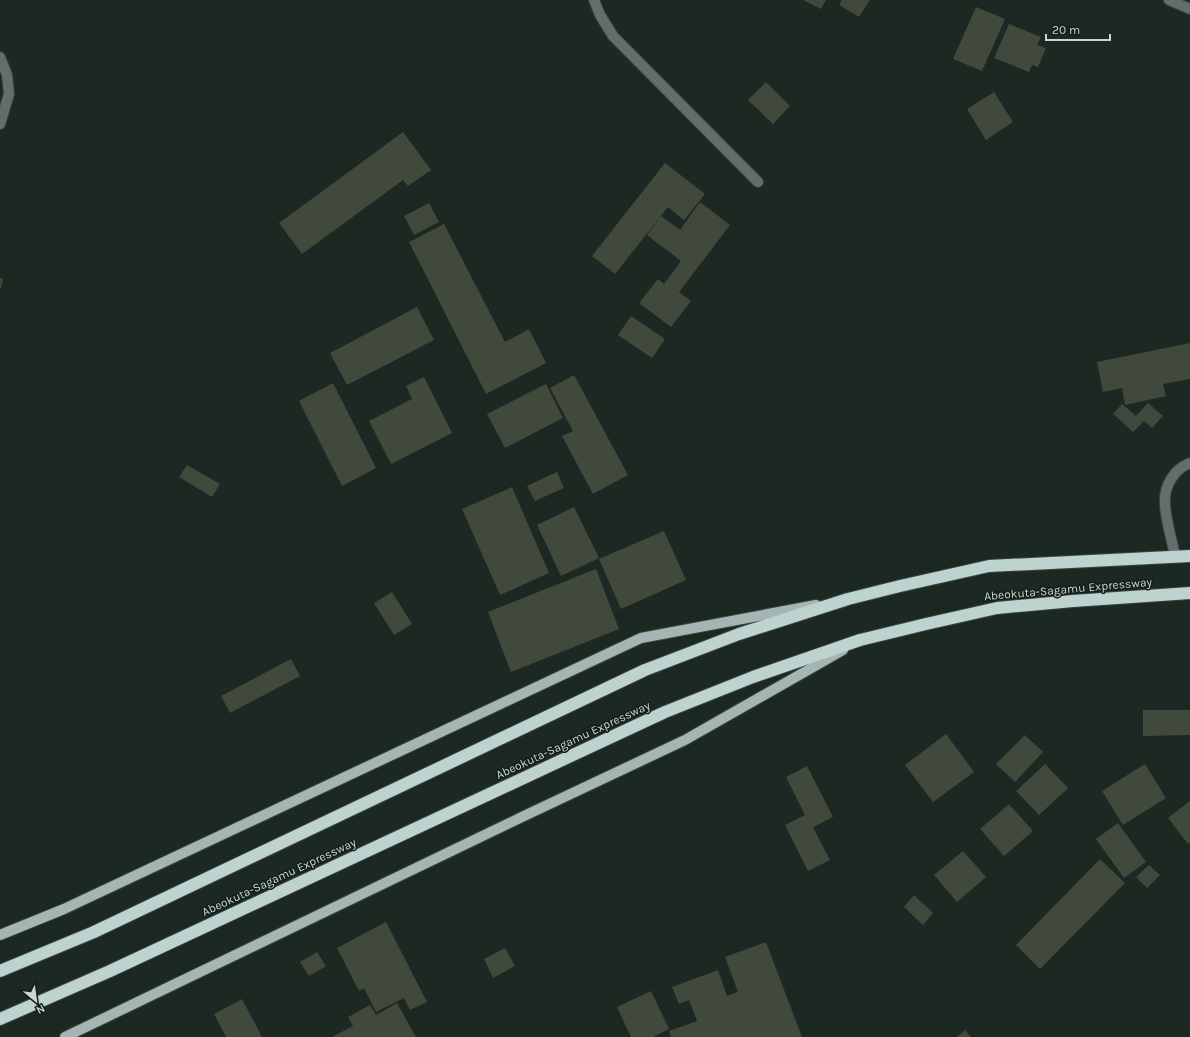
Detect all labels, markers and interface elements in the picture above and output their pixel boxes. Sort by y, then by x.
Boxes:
scale bar [1046,16,1110,42]
text: 20 m [1052,23,1080,37]
street label: Abeokuta-Sagamu Expressway [983,575,1153,603]
street label: Abeokuta-Sagamu Expressway [494,698,653,782]
street label: Abeokuta-Sagamu Expressway [200,835,359,919]
north arrow [16,981,56,1021]
text: N [34,1002,47,1017]

